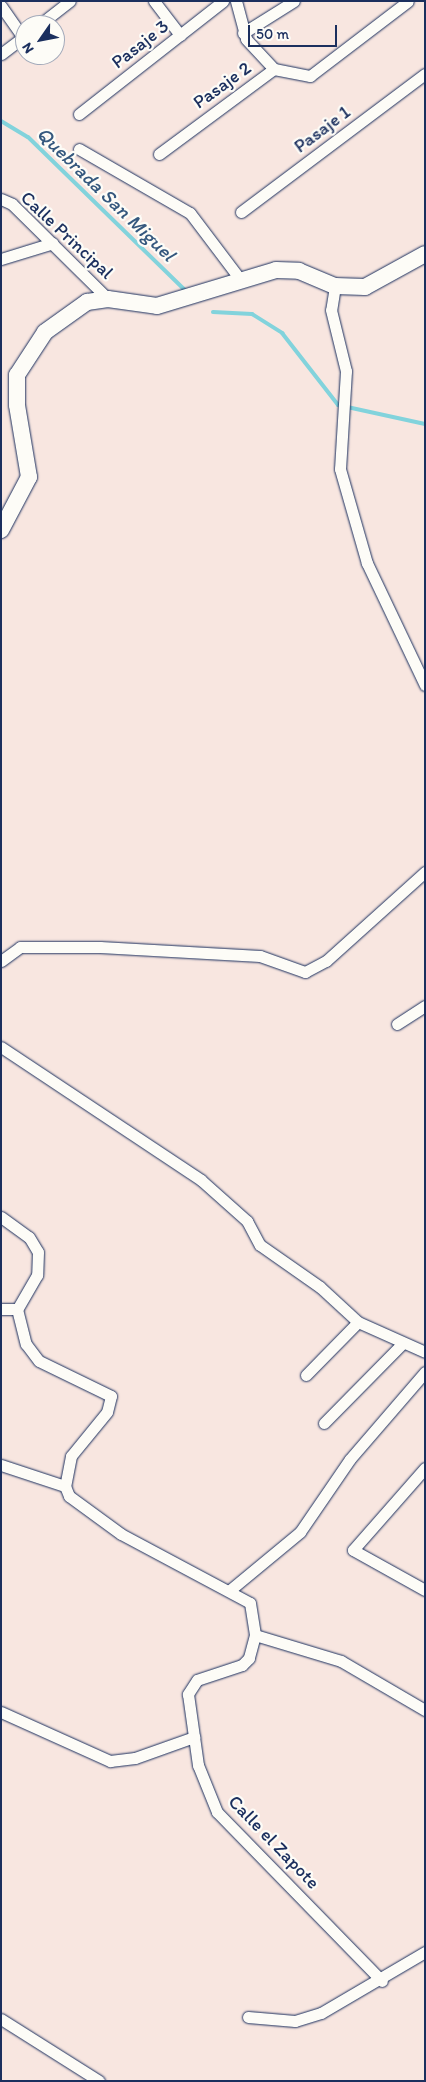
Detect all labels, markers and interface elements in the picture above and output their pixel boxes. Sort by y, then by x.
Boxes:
north arrow [15,15,65,65]
street label: Pasaje 3 [107,15,173,73]
scale bar [251,15,340,47]
text: 50 m [256,25,289,43]
text: N [18,39,38,56]
street label: Pasaje 2 [189,56,255,114]
street label: Pasaje 1 [289,100,355,158]
water label: Quebrada San Miguel [31,121,181,267]
street label: Calle Principal [16,186,118,284]
street label: Calle el Zapote [224,1790,324,1894]

